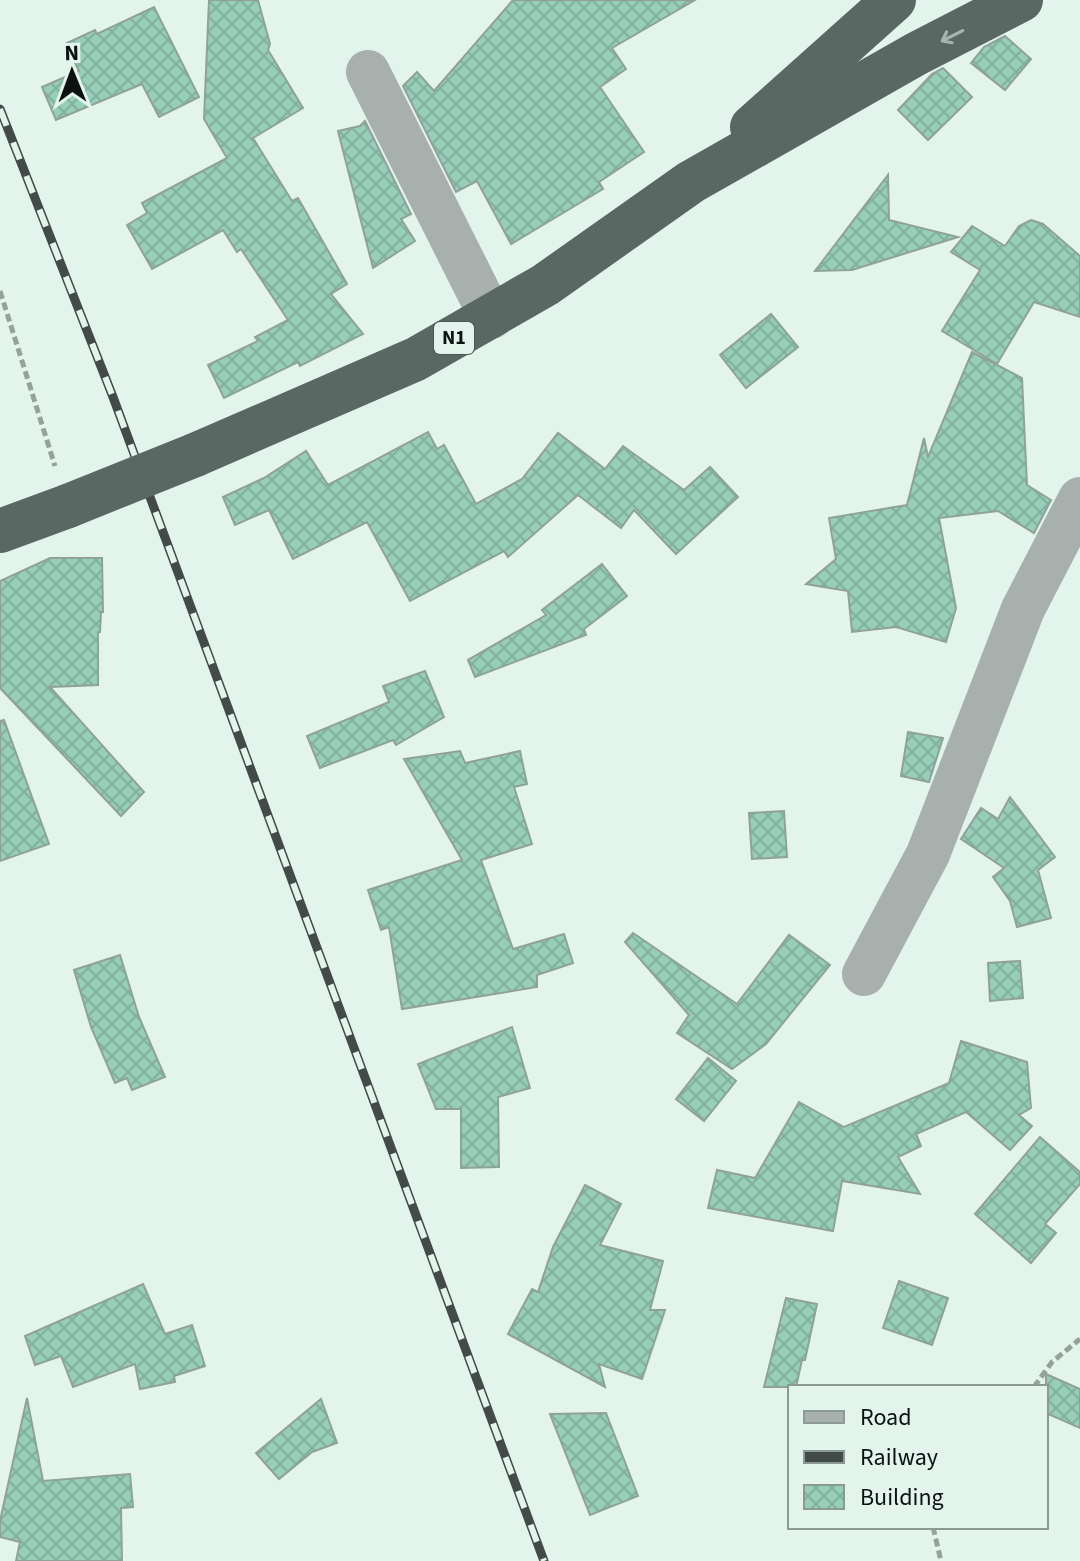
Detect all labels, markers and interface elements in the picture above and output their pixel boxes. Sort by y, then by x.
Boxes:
one-way arrow [940,28,964,44]
north arrow [32,32,112,112]
text: N [64,37,79,69]
road number: N1 [434,322,474,354]
legend [788,1385,1048,1529]
text: Road [860,1400,912,1435]
text: Railway [860,1440,938,1475]
text: Building [860,1480,944,1515]

